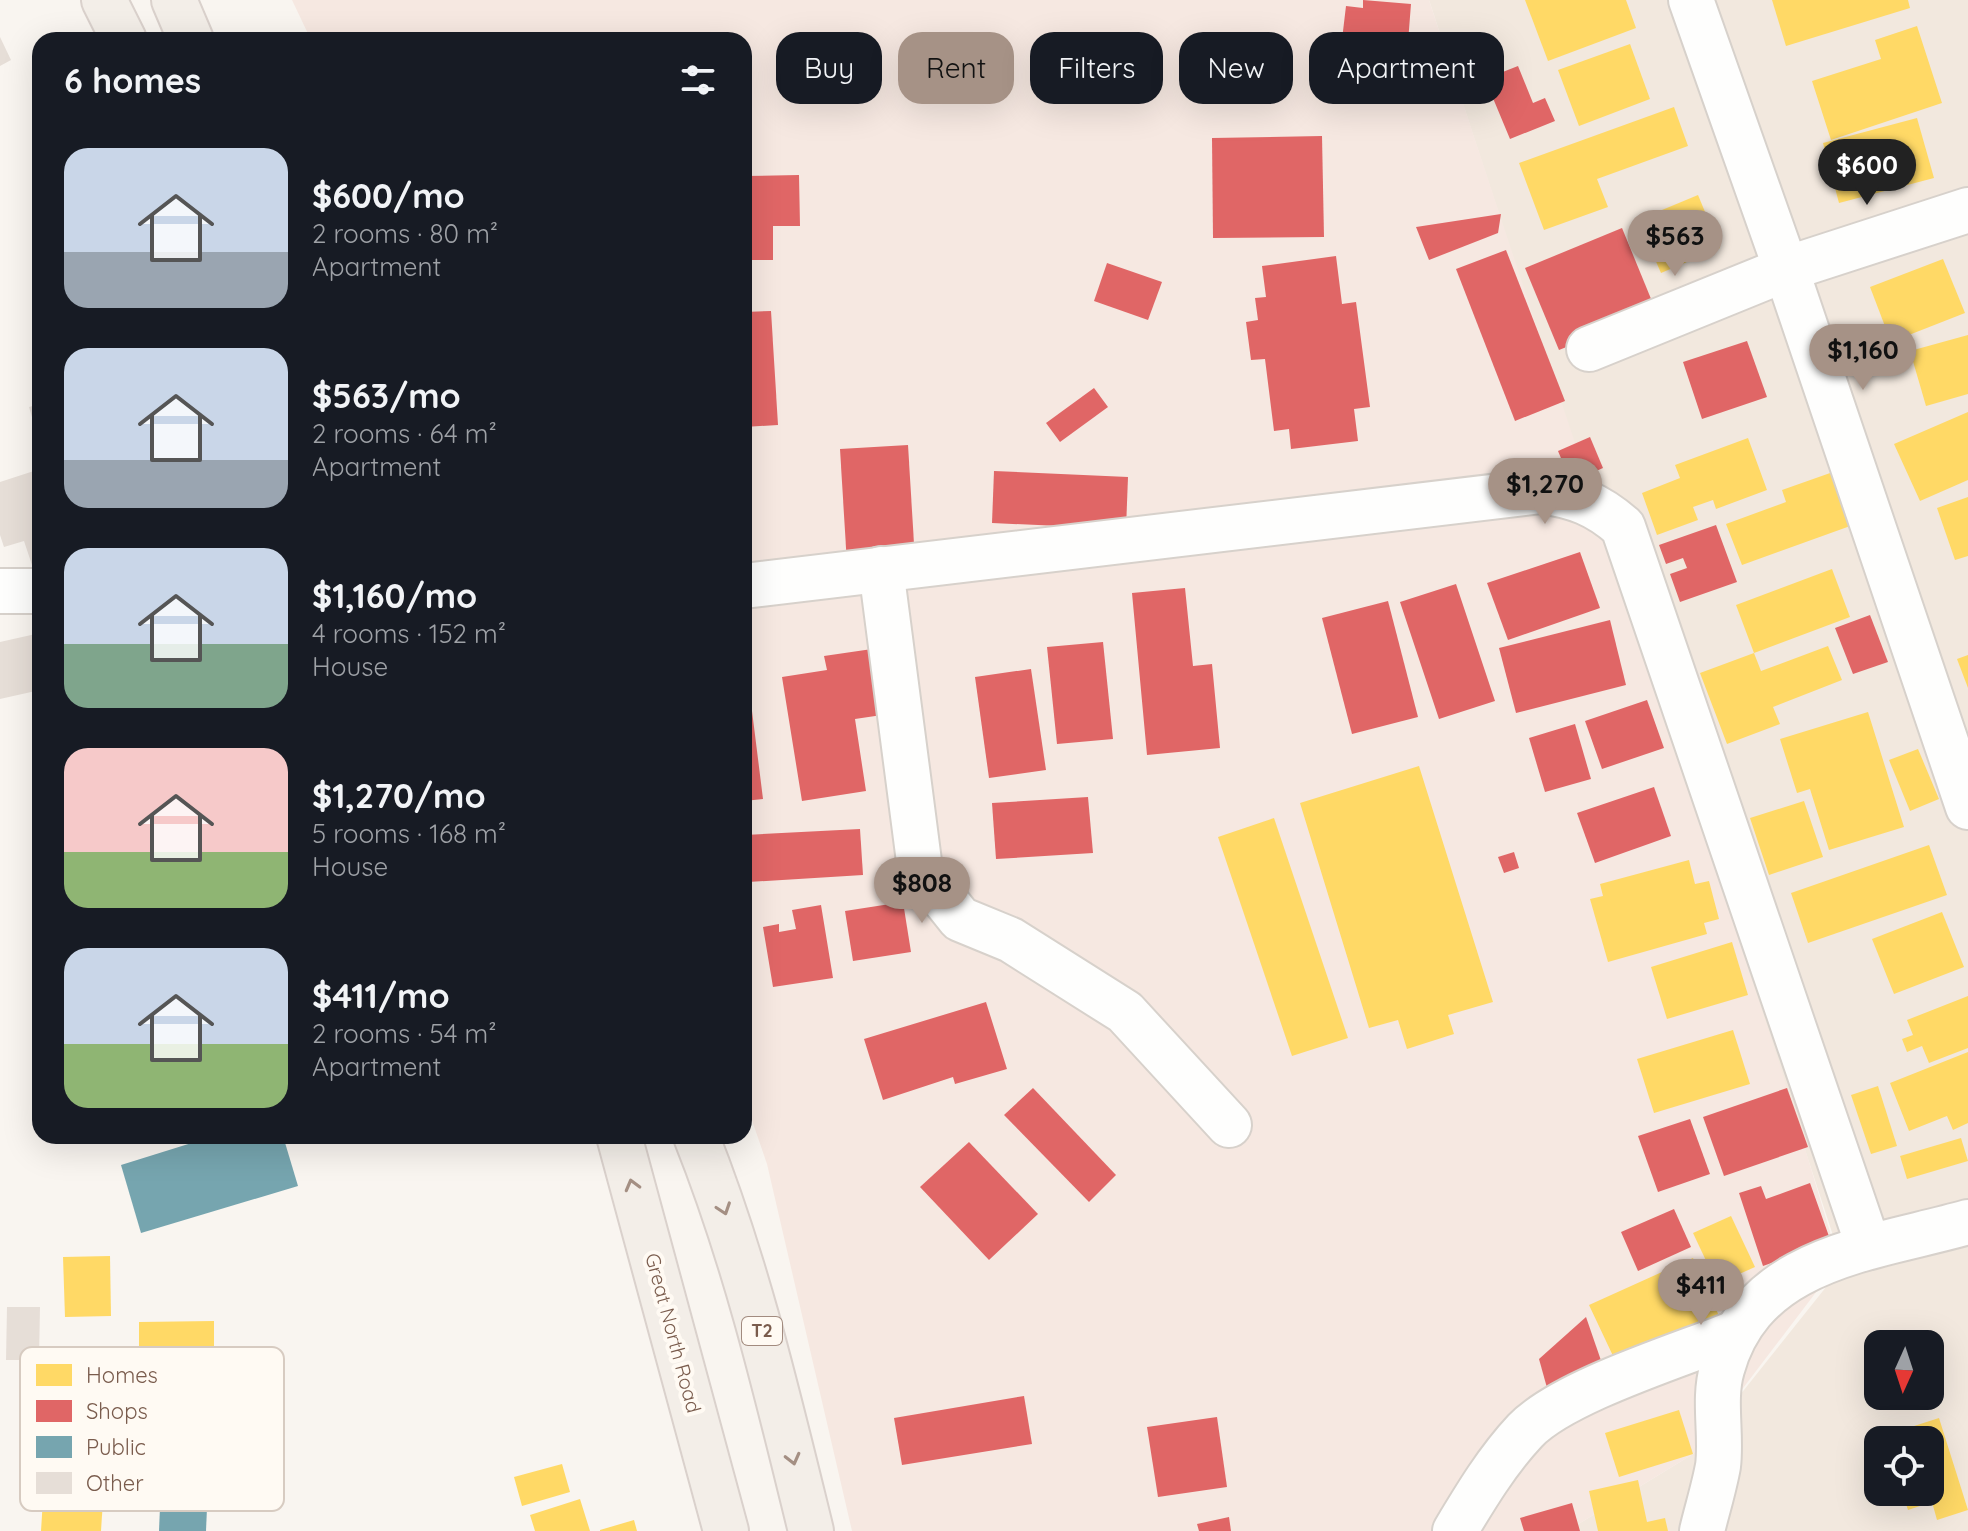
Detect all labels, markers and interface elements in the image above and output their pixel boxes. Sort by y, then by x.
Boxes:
chip: Buy [776,32,882,104]
chip: Rent [898,32,1014,104]
chip: Filters [1030,32,1163,104]
chip: New [1179,32,1293,104]
chip: Apartment [1309,32,1504,104]
icon: filters [676,58,720,102]
text: 6 homes [64,59,201,102]
pin: $600 [1820,139,1914,207]
text: $600 [1836,148,1898,181]
text: $600/mo [312,174,465,217]
icon: home [128,180,224,276]
pin: $563 [1628,210,1722,278]
text: 2 rooms · 80 m² [312,217,498,250]
text: $563 [1646,219,1704,252]
text: Apartment [312,250,441,283]
pin: $1,160 [1798,324,1928,392]
text: $1,160 [1827,333,1899,366]
text: $563/mo [312,374,461,417]
icon: home [128,380,224,476]
text: 2 rooms · 64 m² [312,417,497,450]
text: Apartment [312,450,441,483]
pin: $1,270 [1480,458,1610,526]
text: $1,270 [1506,467,1584,500]
text: $1,160/mo [312,574,477,617]
icon: home [128,580,224,676]
text: 4 rooms · 152 m² [312,617,506,650]
text: House [312,650,388,683]
text: $1,270/mo [312,774,486,817]
icon: home [128,780,224,876]
text: 5 rooms · 168 m² [312,817,506,850]
text: House [312,850,388,883]
pin: $808 [875,857,969,925]
text: $808 [892,866,952,899]
text: $411/mo [312,974,450,1017]
icon: home [128,980,224,1076]
text: 2 rooms · 54 m² [312,1017,496,1050]
text: Apartment [312,1050,441,1083]
one-way arrow [625,1179,642,1193]
one-way arrow [715,1201,731,1215]
street label: Great North Road [640,1250,707,1416]
pin: $411 [1654,1259,1748,1327]
text: $411 [1676,1268,1726,1301]
road number: T2 [742,1317,782,1345]
north arrow [1864,1330,1944,1410]
map controls [1864,1330,1944,1506]
legend [20,1347,284,1511]
text: Homes [86,1361,158,1389]
text: Shops [86,1397,148,1425]
button: locate [1864,1426,1944,1506]
text: Public [86,1433,146,1461]
one-way arrow [784,1452,801,1466]
text: Other [86,1469,144,1497]

